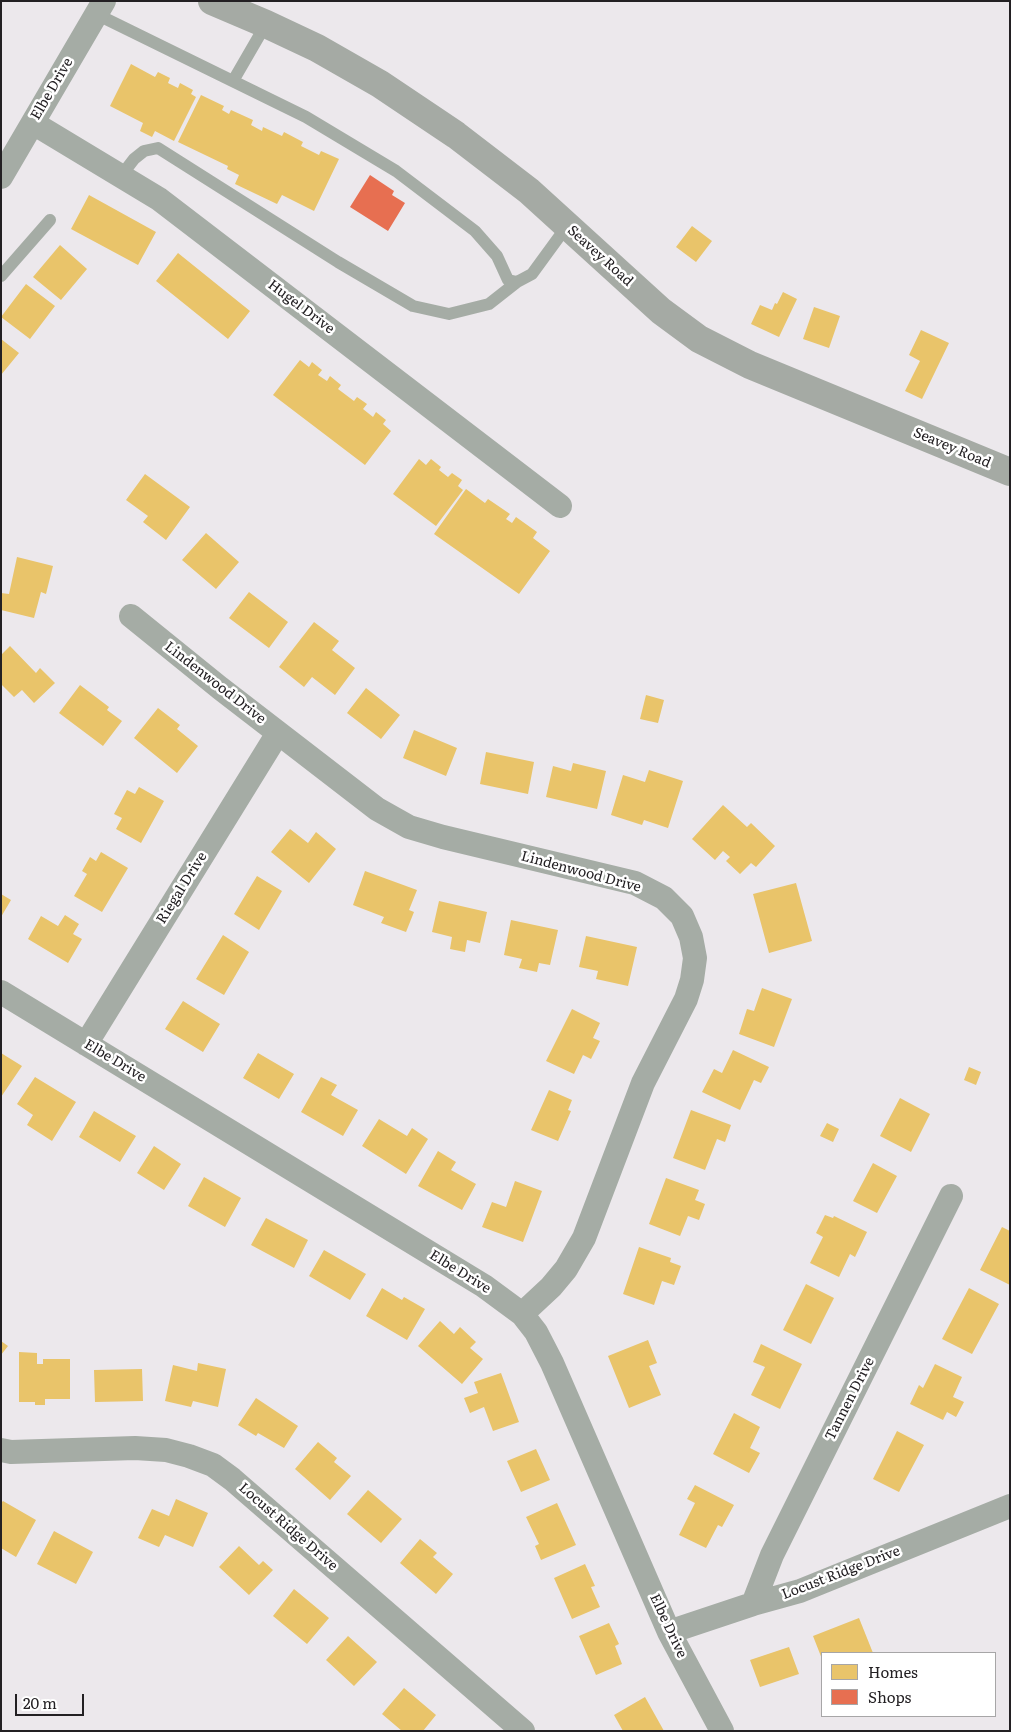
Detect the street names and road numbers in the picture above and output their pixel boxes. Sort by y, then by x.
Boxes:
street label: Elbe Drive [28,55,76,123]
street label: Seavey Road [564,222,636,290]
street label: Hugel Drive [264,276,338,338]
street label: Seavey Road [911,424,993,472]
street label: Lindenwood Drive [161,638,269,728]
street label: Lindenwood Drive [519,848,643,896]
street label: Riegal Drive [153,849,211,927]
street label: Elbe Drive [81,1036,149,1086]
street label: Elbe Drive [426,1247,494,1297]
street label: Tannen Drive [822,1355,878,1443]
street label: Locust Ridge Drive [235,1480,341,1574]
street label: Locust Ridge Drive [779,1543,903,1603]
street label: Elbe Drive [646,1591,690,1661]

